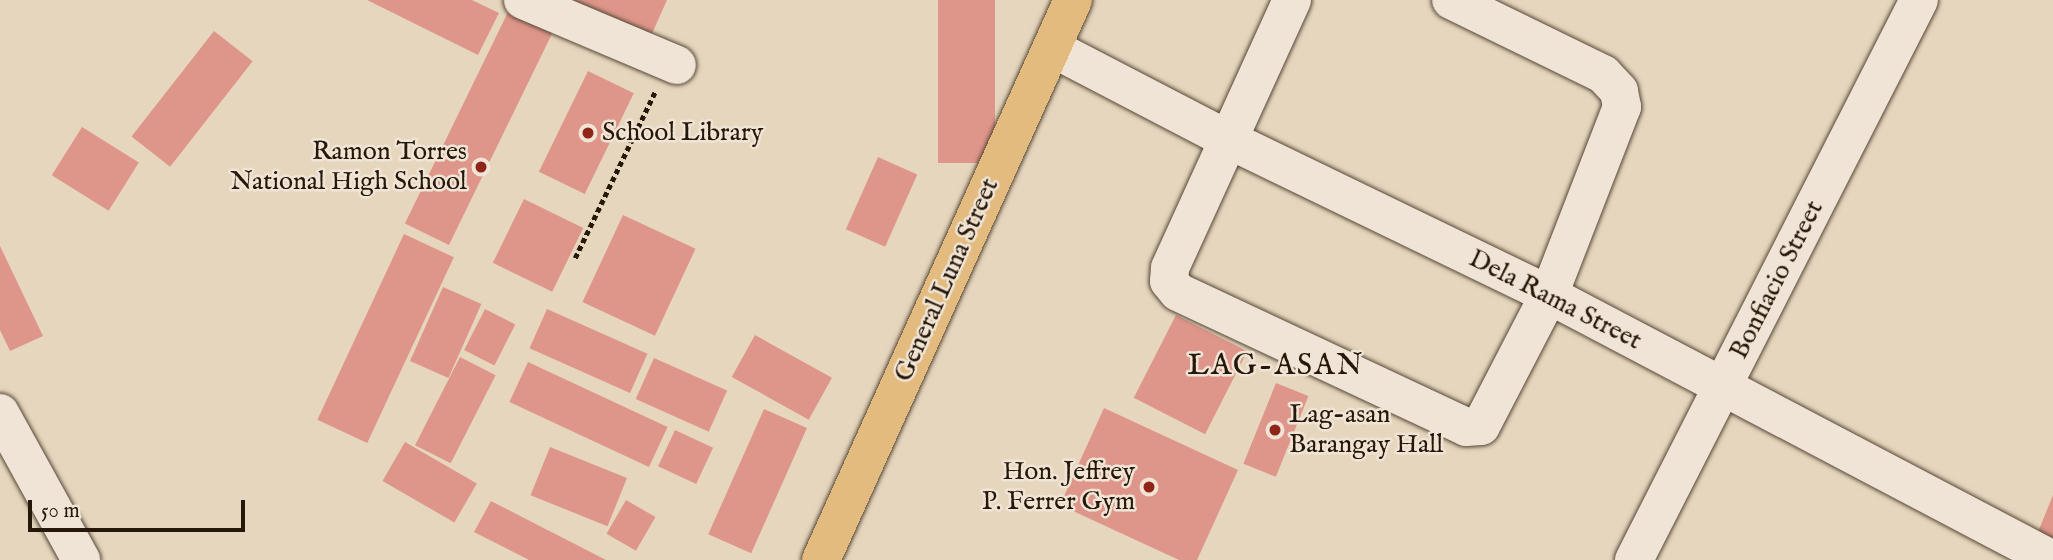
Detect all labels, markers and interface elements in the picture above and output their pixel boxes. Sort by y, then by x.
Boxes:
place label: School Library [602,117,763,149]
marker: School Library [580,125,596,141]
place label: Ramon Torres National High School [230,136,467,198]
marker: Ramon Torres National High School [473,159,489,175]
street label: General Luna Street [888,173,1006,387]
street label: Bonfiacio Street [1724,196,1830,364]
street label: Dela Rama Street [1464,243,1646,357]
district label: LAG-ASAN [1189,348,1363,384]
place label: Lag-asan Barangay Hall [1289,399,1443,460]
marker: Lag-asan Barangay Hall [1267,422,1283,438]
place label: Hon. Jeffrey P. Ferrer Gym [982,456,1135,518]
marker: Hon. Jeffrey P. Ferrer Gym [1141,479,1157,495]
scale bar [32,486,248,530]
text: 50 m [41,498,80,525]

